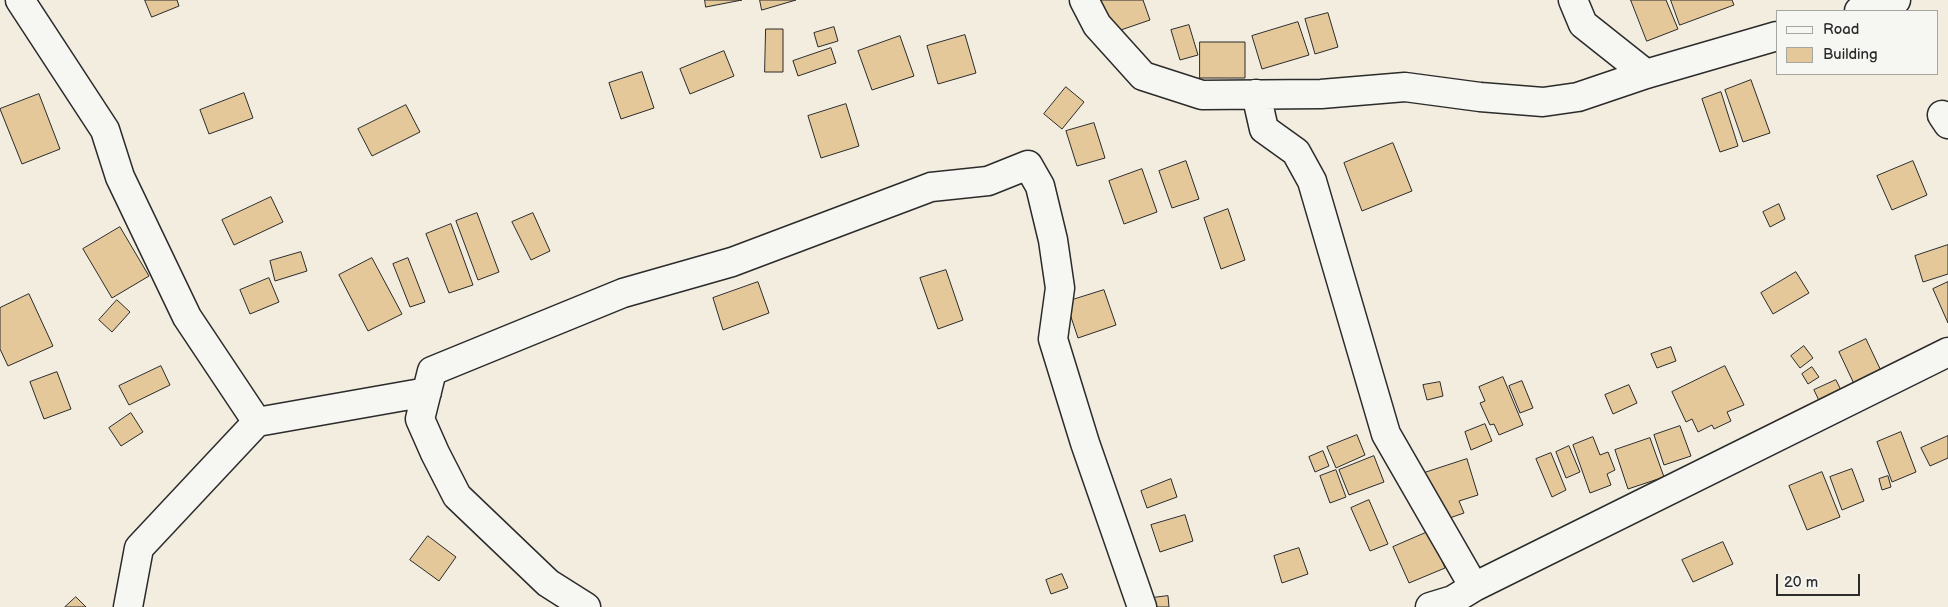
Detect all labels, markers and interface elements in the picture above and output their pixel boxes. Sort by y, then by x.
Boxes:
legend [1776,10,1938,75]
text: Road [1823,20,1859,39]
text: Building [1823,45,1878,64]
scale bar [1778,564,1862,596]
text: 20 m [1784,573,1818,592]

